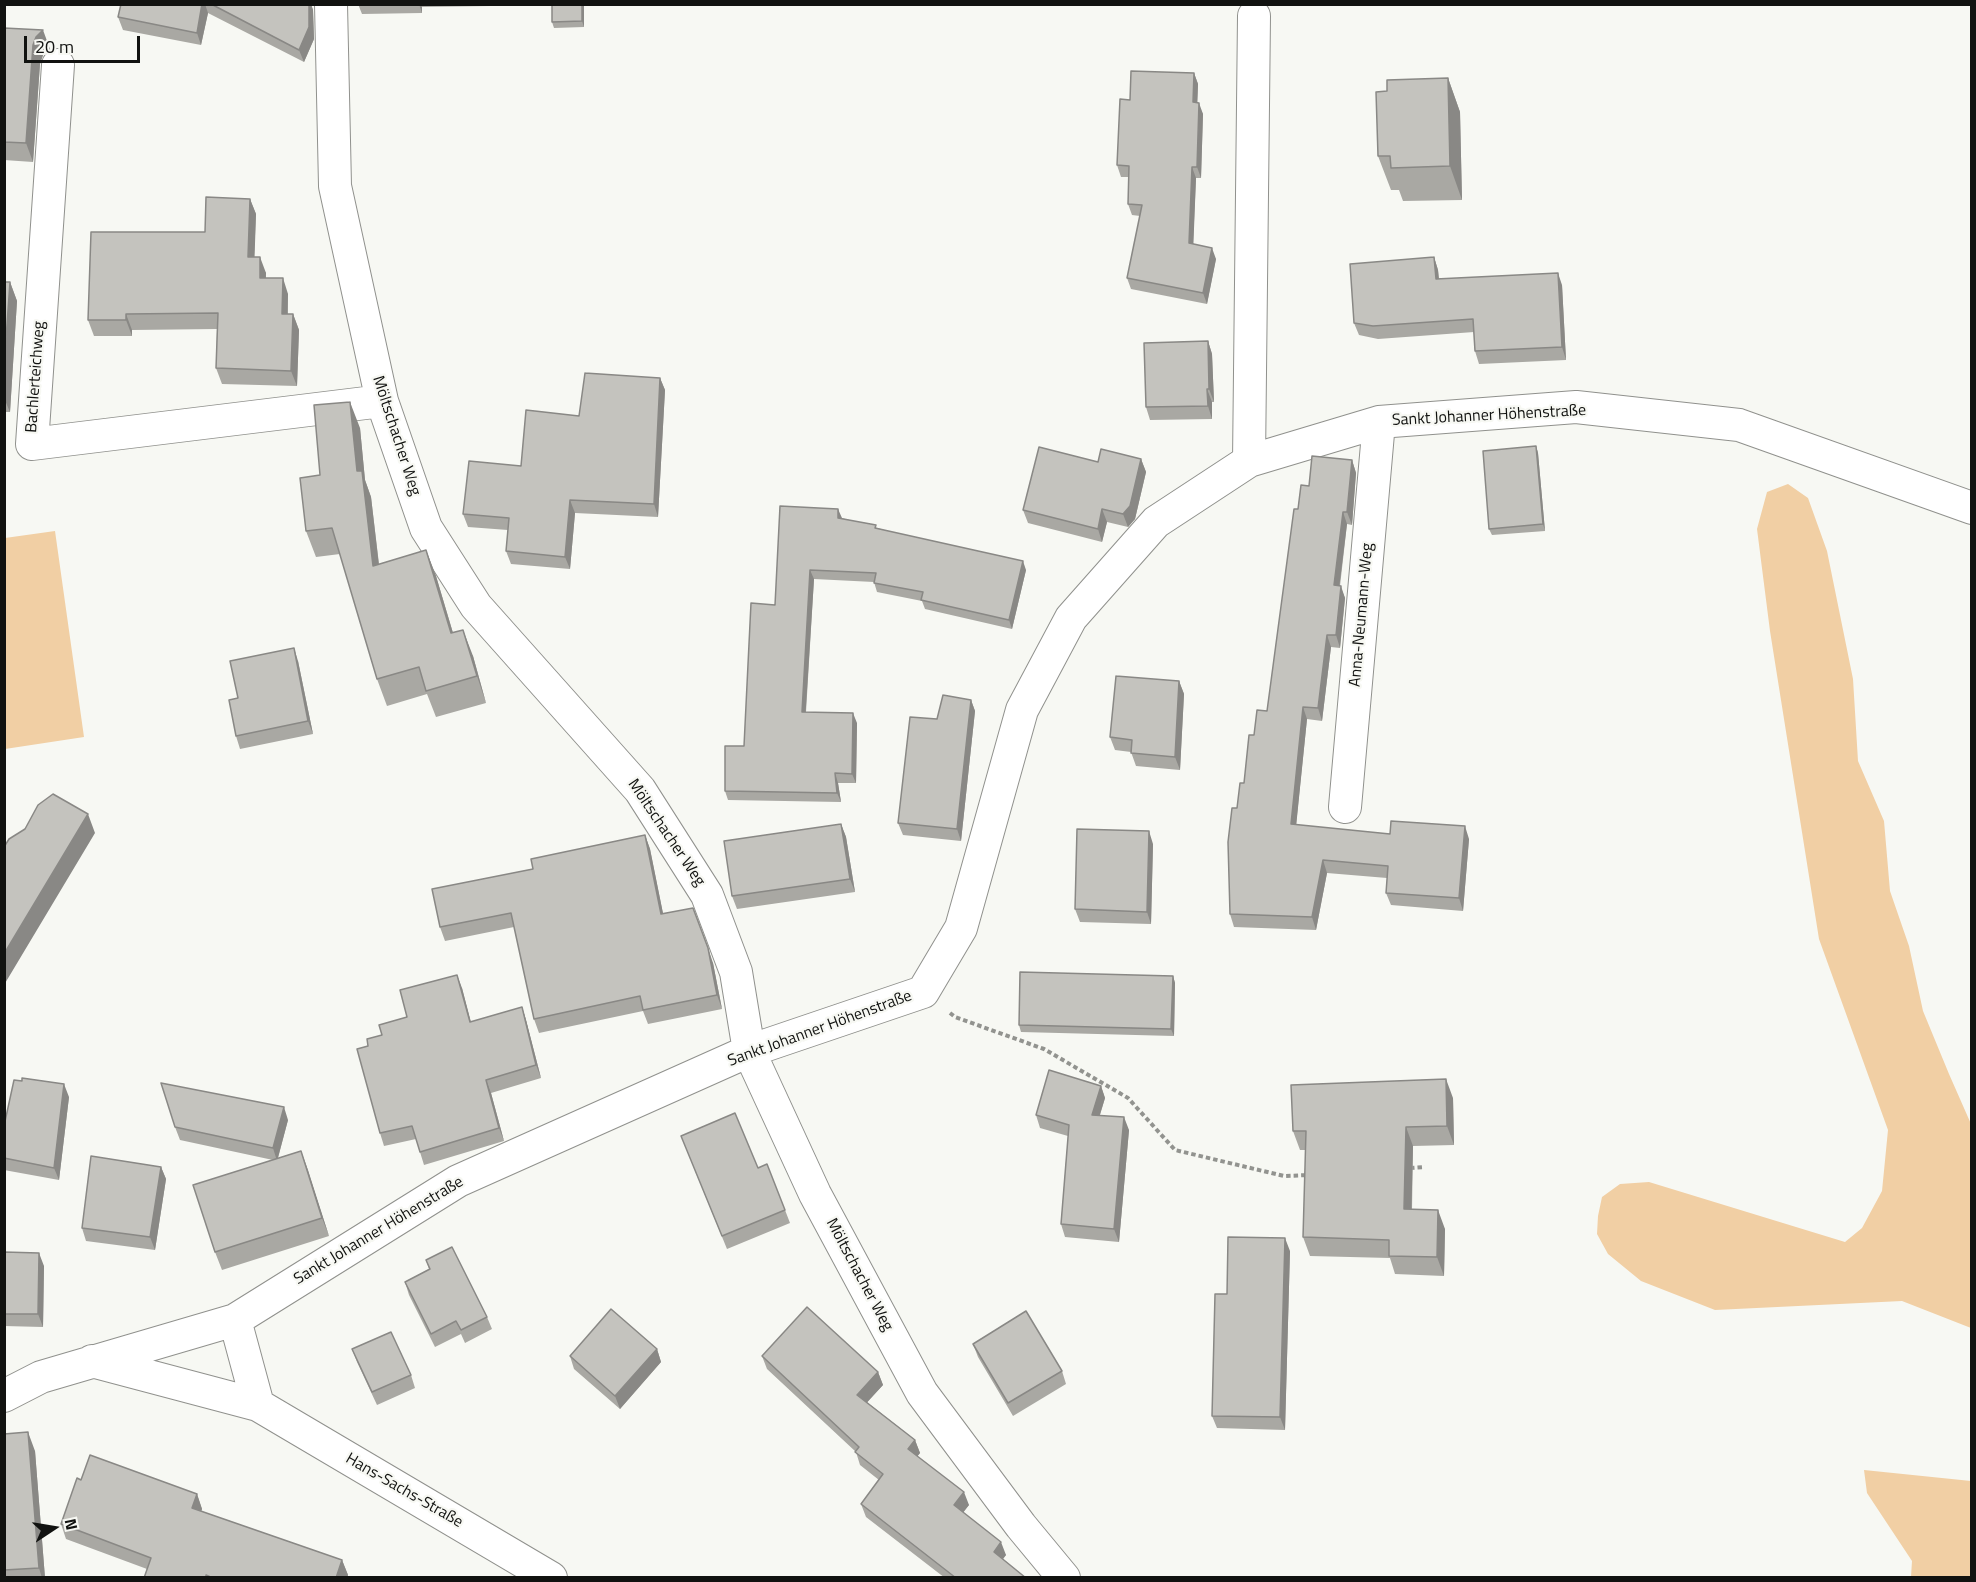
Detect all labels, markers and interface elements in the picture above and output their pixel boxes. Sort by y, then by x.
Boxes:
scale bar [27,24,142,62]
text: 20 m [35,33,74,60]
street label: Bachlerteichweg [23,321,49,433]
street label: Möltschacher Weg [368,374,424,498]
street label: Sankt Johanner Höhenstraße [1391,401,1587,431]
street label: Anna-Neumann-Weg [1346,542,1378,688]
street label: Möltschacher Weg [623,776,709,890]
street label: Sankt Johanner Höhenstraße [725,987,915,1071]
street label: Sankt Johanner Höhenstraße [291,1173,467,1289]
street label: Möltschacher Weg [821,1215,897,1335]
street label: Hans-Sachs-Straße [342,1450,466,1532]
north arrow [24,1498,84,1558]
text: N [59,1516,84,1532]

